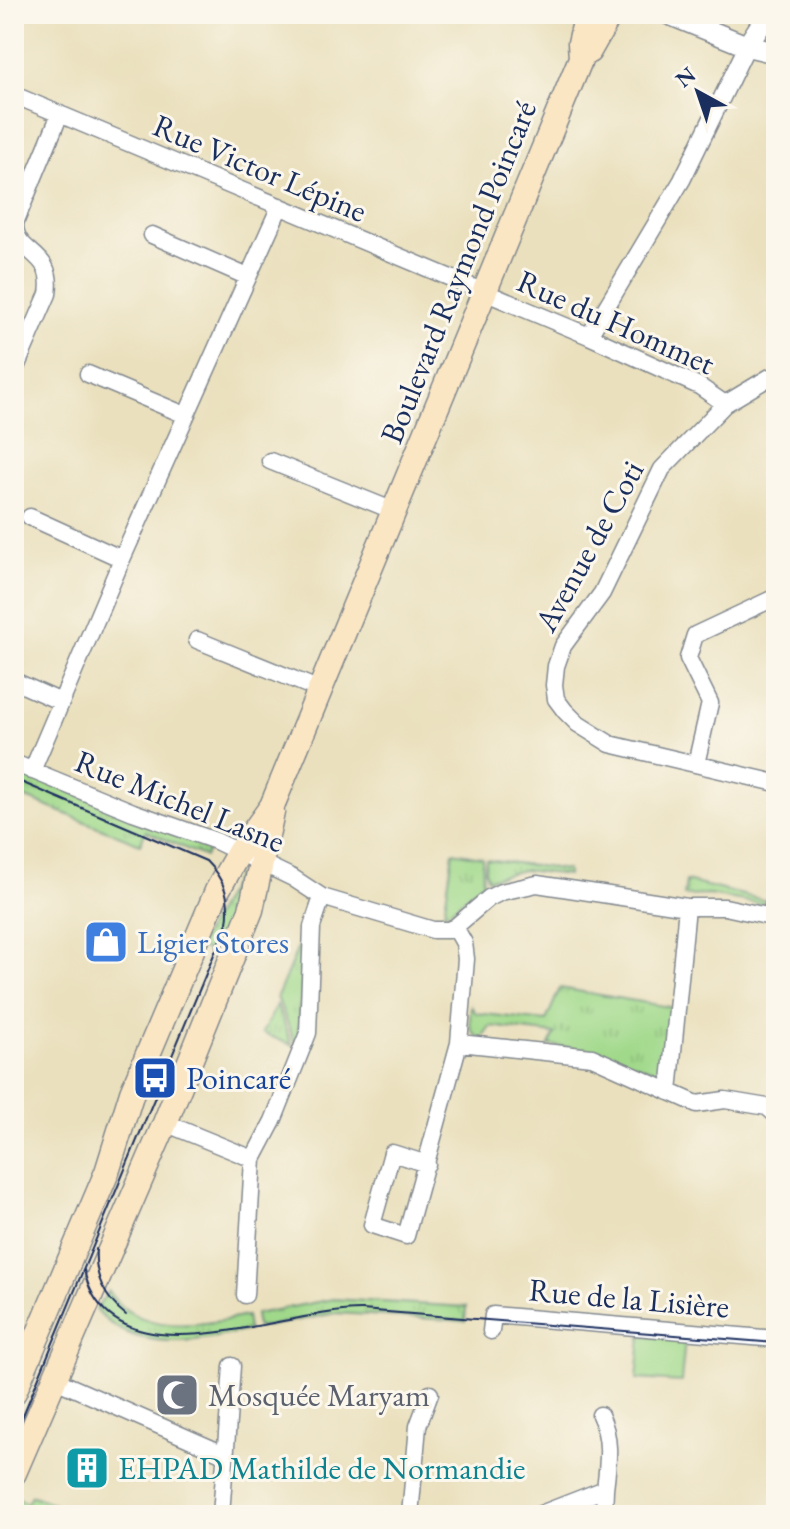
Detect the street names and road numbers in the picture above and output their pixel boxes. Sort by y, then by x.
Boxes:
street label: Boulevard Raymond Poincaré [370,95,546,449]
street label: Rue Victor Lépine [147,104,373,232]
street label: Rue du Hommet [511,260,721,384]
street label: Avenue de Coti [524,453,653,640]
street label: Rue Michel Lasne [69,740,291,862]
street label: Rue de la Lisière [527,1268,731,1328]

